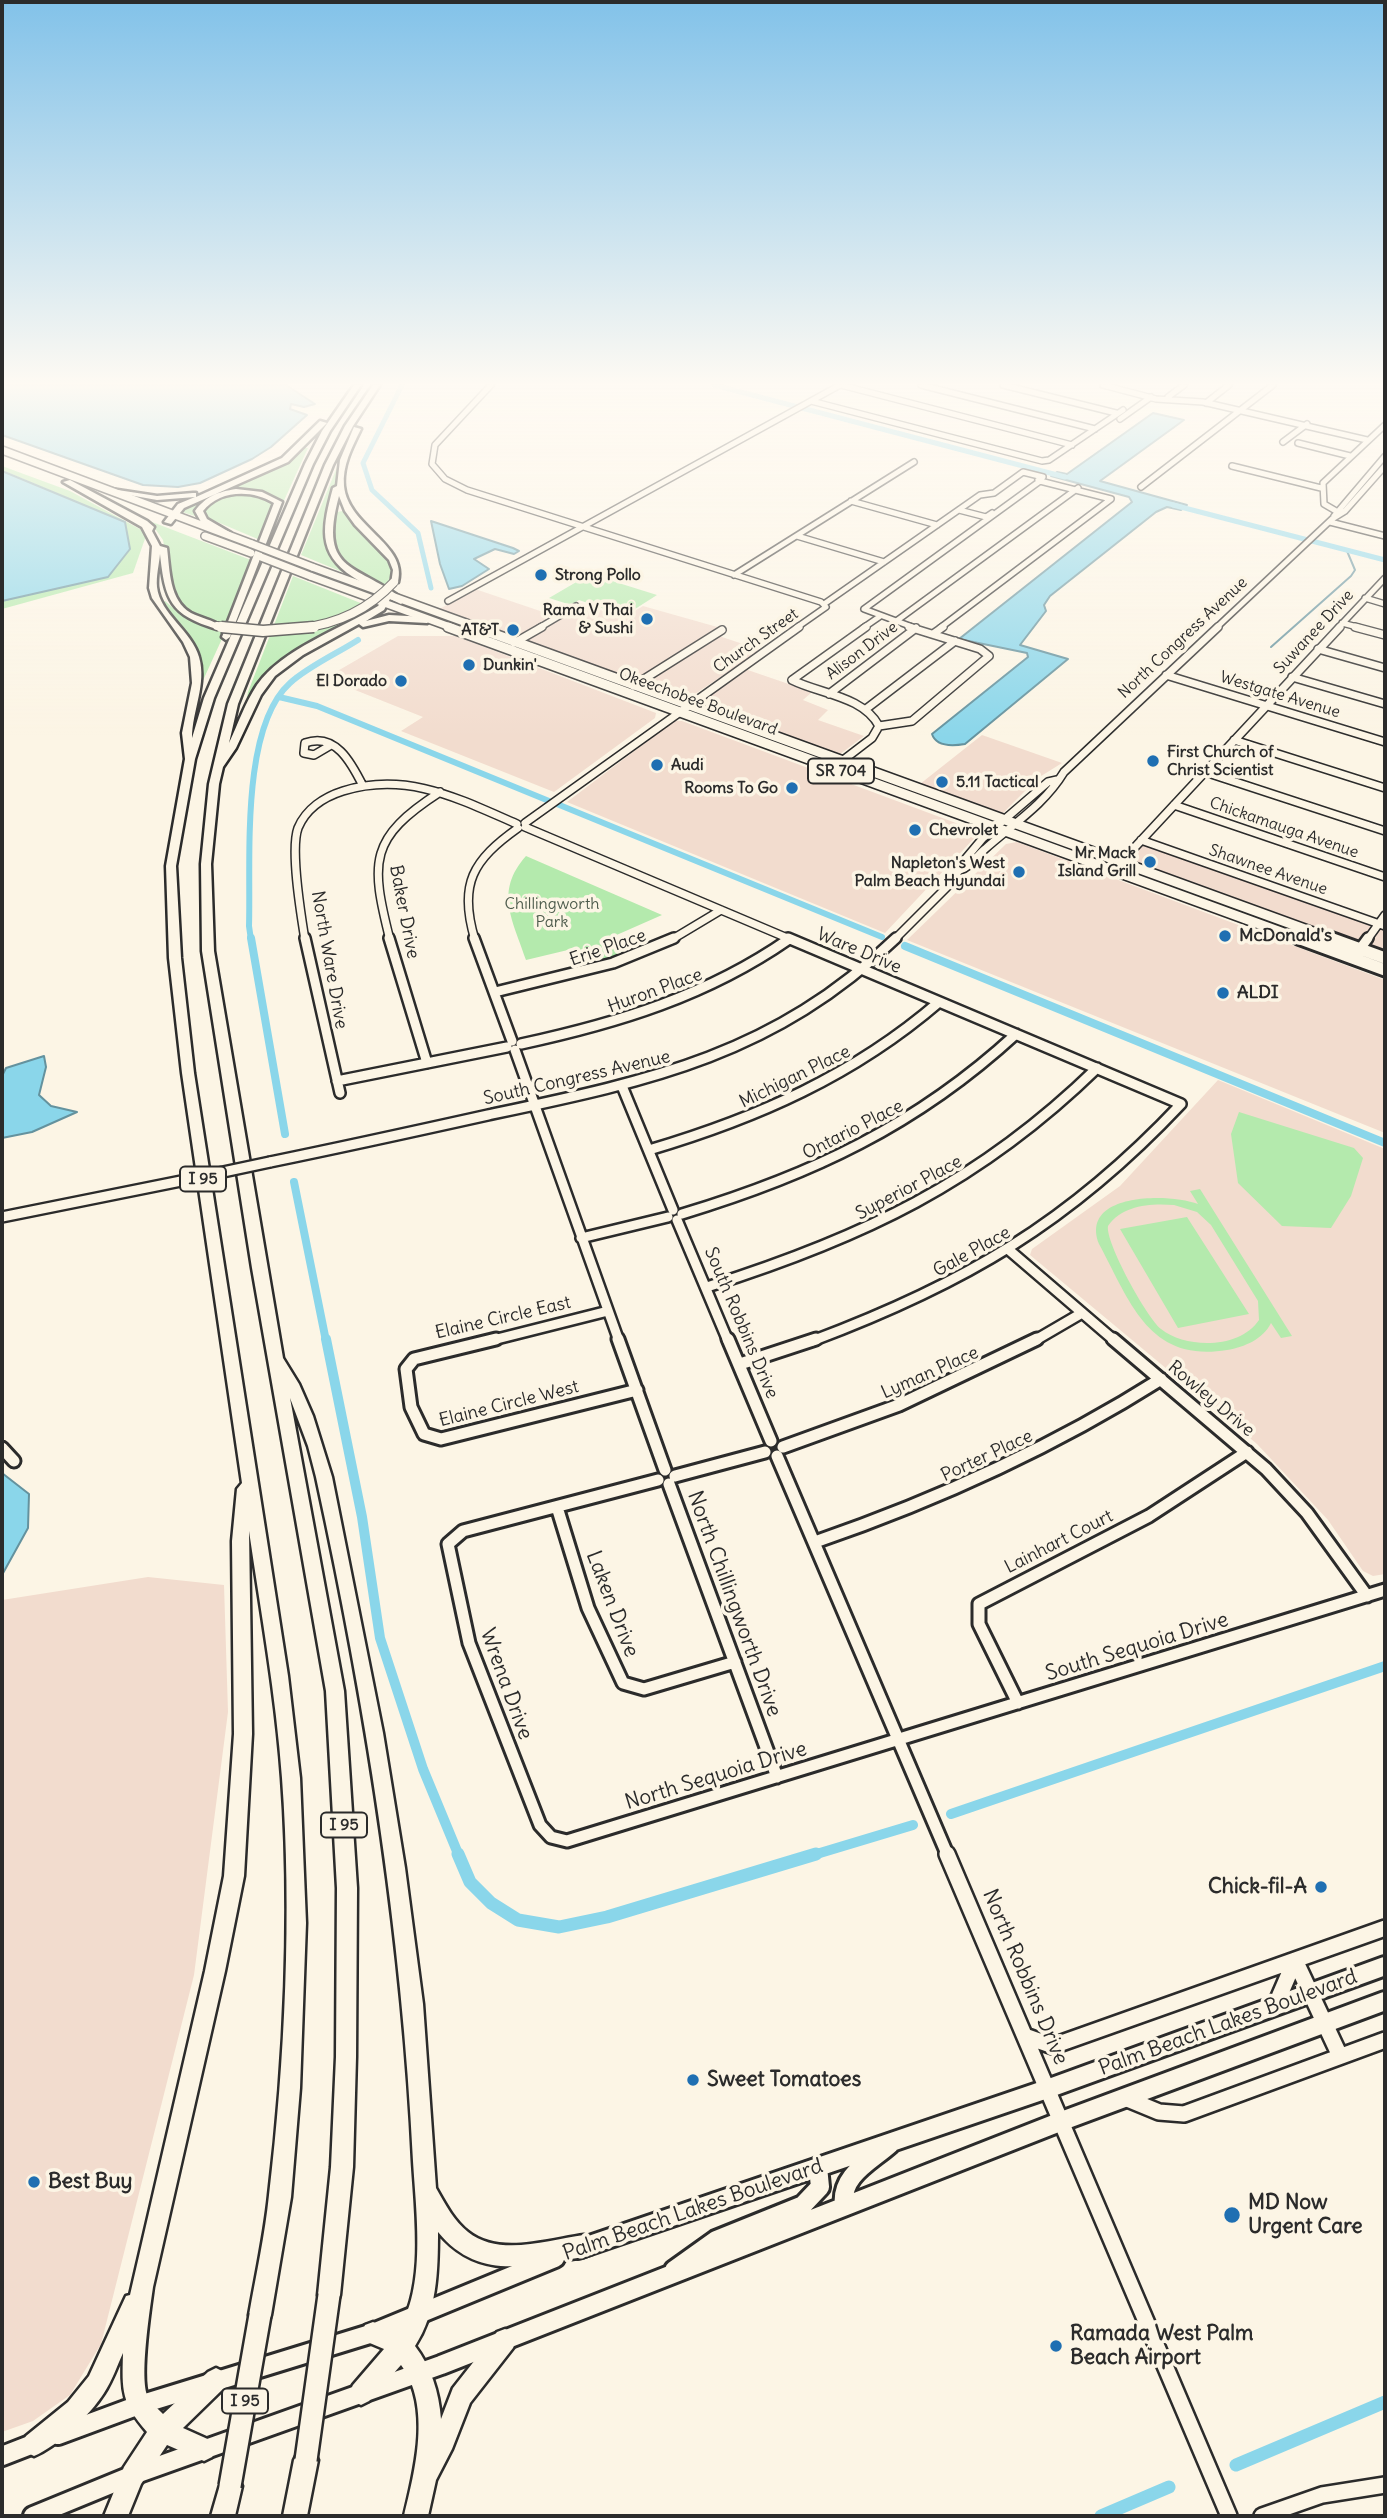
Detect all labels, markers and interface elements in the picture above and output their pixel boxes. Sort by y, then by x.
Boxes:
place label: Strong Pollo [555,565,641,585]
marker: Strong Pollo [533,567,549,583]
street label: North Congress Avenue [1115,573,1251,703]
street label: Suwanee Drive [1270,586,1358,678]
place label: Rama V Thai & Sushi [543,600,633,638]
street label: Church Street [710,605,802,677]
marker: Rama V Thai & Sushi [639,611,655,627]
street label: Alison Drive [822,618,902,684]
place label: AT&T [461,620,499,640]
marker: AT&T [505,622,521,638]
place label: Dunkin' [483,655,537,675]
marker: Dunkin' [461,657,477,673]
street label: Okeechobee Boulevard [616,664,780,740]
street label: Westgate Avenue [1218,668,1342,722]
place label: El Dorado [316,671,387,691]
marker: El Dorado [393,673,409,689]
place label: First Church of Christ Scientist [1167,742,1273,780]
marker: First Church of Christ Scientist [1145,753,1161,769]
place label: Audi [671,755,704,775]
marker: Audi [649,757,665,773]
road number: SR 704 [808,758,874,784]
place label: 5.11 Tactical [956,772,1039,792]
marker: 5.11 Tactical [934,774,950,790]
place label: Rooms To Go [684,778,778,798]
marker: Rooms To Go [784,780,800,796]
street label: Chickamauga Avenue [1207,793,1361,863]
place label: Chevrolet [929,820,998,840]
marker: Chevrolet [907,822,923,838]
street label: Shawnee Avenue [1206,841,1330,899]
place label: Mr Mack Island Grill [1058,843,1136,881]
place label: Napleton's West Palm Beach Hyundai [855,853,1005,891]
marker: Mr Mack Island Grill [1142,854,1158,870]
street label: Baker Drive [384,863,424,961]
marker: Napleton's West Palm Beach Hyundai [1011,864,1027,880]
street label: North Ware Drive [306,889,352,1031]
park label: Chillingworth Park [504,894,600,932]
street label: Ware Drive [814,924,904,978]
street label: Erie Place [567,925,649,971]
place label: McDonald's [1239,925,1332,947]
marker: McDonald's [1217,928,1233,944]
street label: Huron Place [605,964,705,1018]
place label: ALDI [1237,982,1279,1004]
marker: ALDI [1215,985,1231,1001]
street label: Michigan Place [736,1041,854,1113]
street label: South Congress Avenue [481,1046,673,1110]
street label: Ontario Place [799,1095,907,1165]
street label: Superior Place [852,1151,966,1225]
road number: I 95 [180,1166,226,1191]
street label: Gale Place [930,1222,1014,1282]
street label: South Robbins Drive [699,1244,783,1402]
street label: Elaine Circle East [433,1292,573,1344]
street label: Lyman Place [878,1342,982,1404]
street label: Rowley Drive [1163,1357,1259,1441]
street label: Elaine Circle West [437,1376,581,1432]
street label: Porter Place [938,1425,1036,1487]
street label: North Chillingworth Drive [681,1488,787,1720]
street label: Lainhart Court [1001,1505,1117,1579]
street label: Laken Drive [580,1547,644,1661]
street label: South Sequoia Drive [1043,1607,1231,1687]
street label: Wrena Drive [474,1625,538,1743]
street label: North Sequoia Drive [622,1736,810,1816]
road number: I 95 [321,1812,367,1838]
place label: Chick-fil-A [1208,1874,1307,1900]
marker: Chick-fil-A [1313,1879,1329,1895]
street label: North Robbins Drive [977,1885,1073,2069]
street label: Palm Beach Lakes Boulevard [1095,1964,1361,2082]
place label: Sweet Tomatoes [707,2067,861,2093]
marker: Sweet Tomatoes [685,2072,701,2088]
street label: Palm Beach Lakes Boulevard [560,2154,826,2266]
place label: Best Buy [48,2169,133,2195]
marker: Best Buy [26,2174,42,2190]
place label: MD Now Urgent Care [1248,2190,1362,2240]
marker: MD Now Urgent Care [1222,2205,1242,2225]
place label: Ramada West Palm Beach Airport [1070,2321,1253,2371]
marker: Ramada West Palm Beach Airport [1048,2338,1064,2354]
road number: I 95 [222,2388,268,2414]

